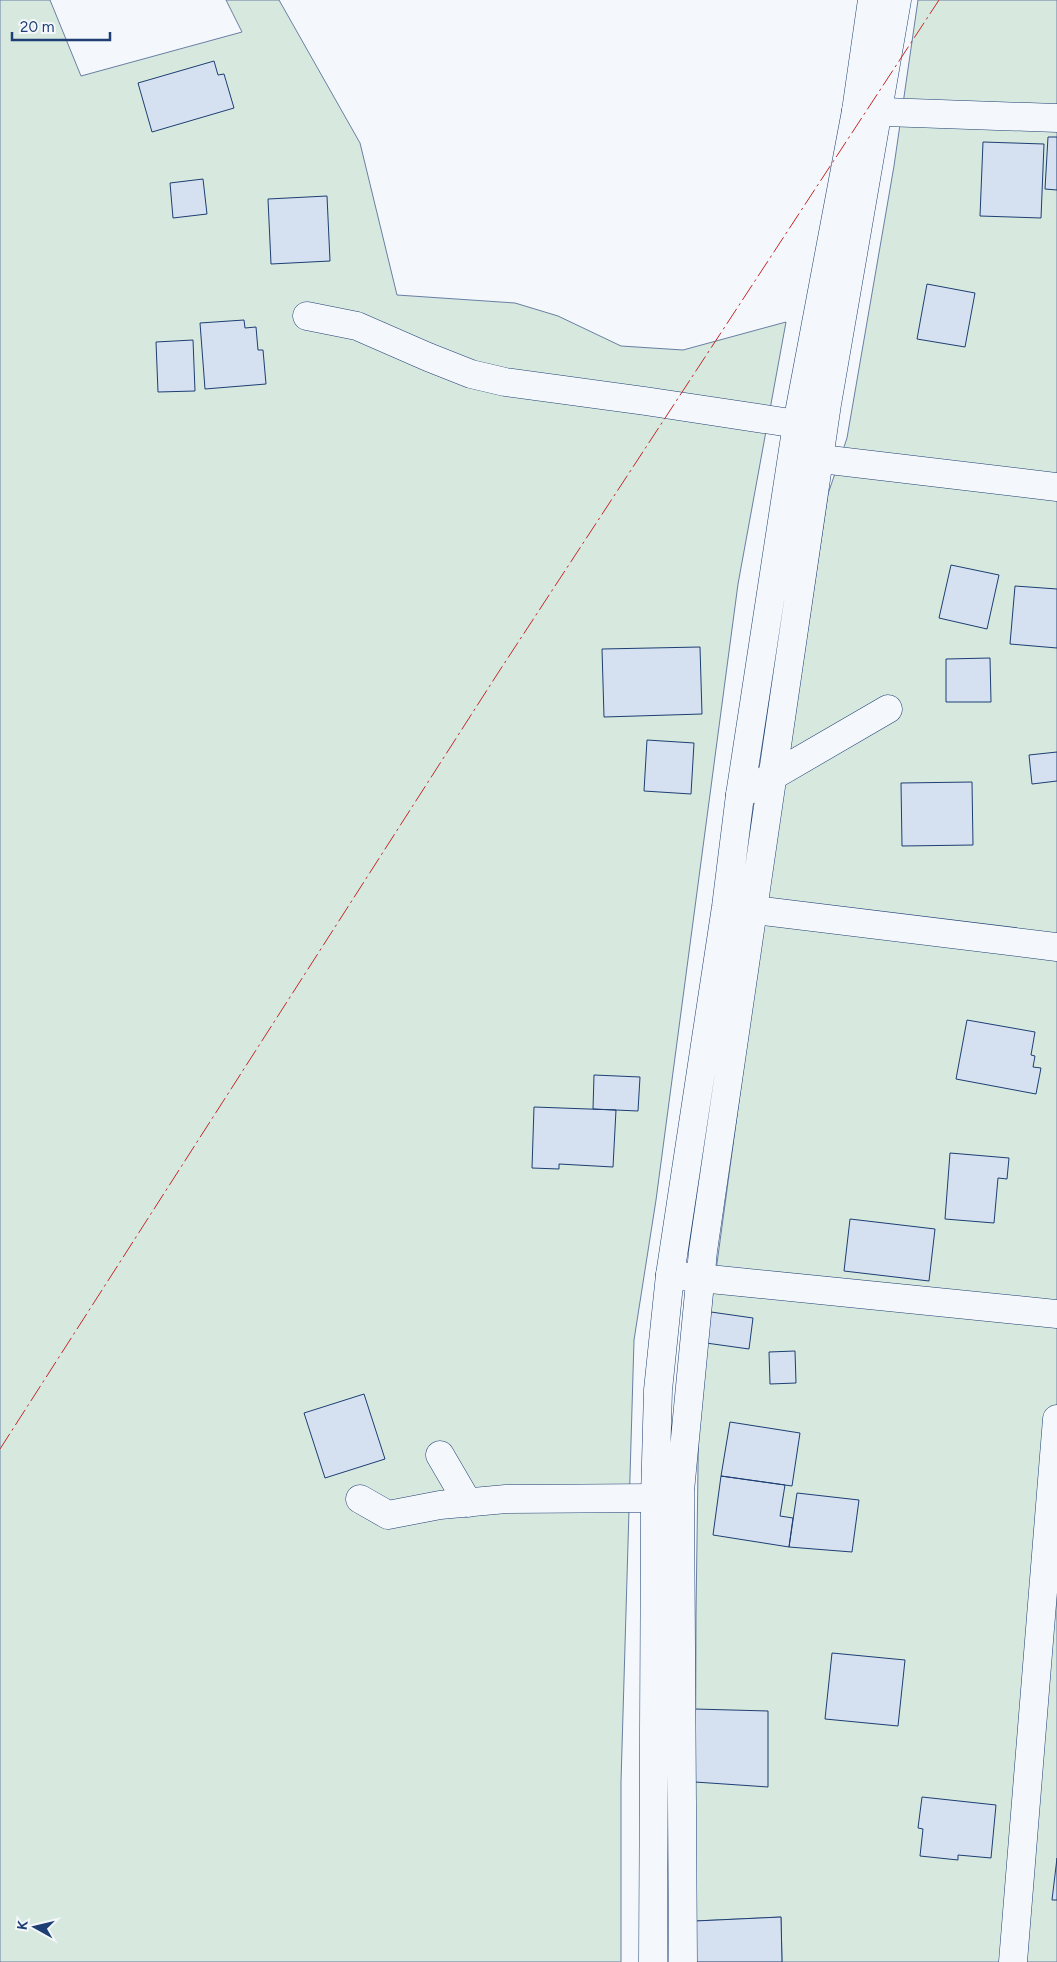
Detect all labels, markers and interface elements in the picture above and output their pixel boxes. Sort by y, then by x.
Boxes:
scale bar [12,10,110,42]
text: 20 m [20,18,54,36]
north arrow [10,1902,60,1952]
text: K [14,1919,32,1931]

